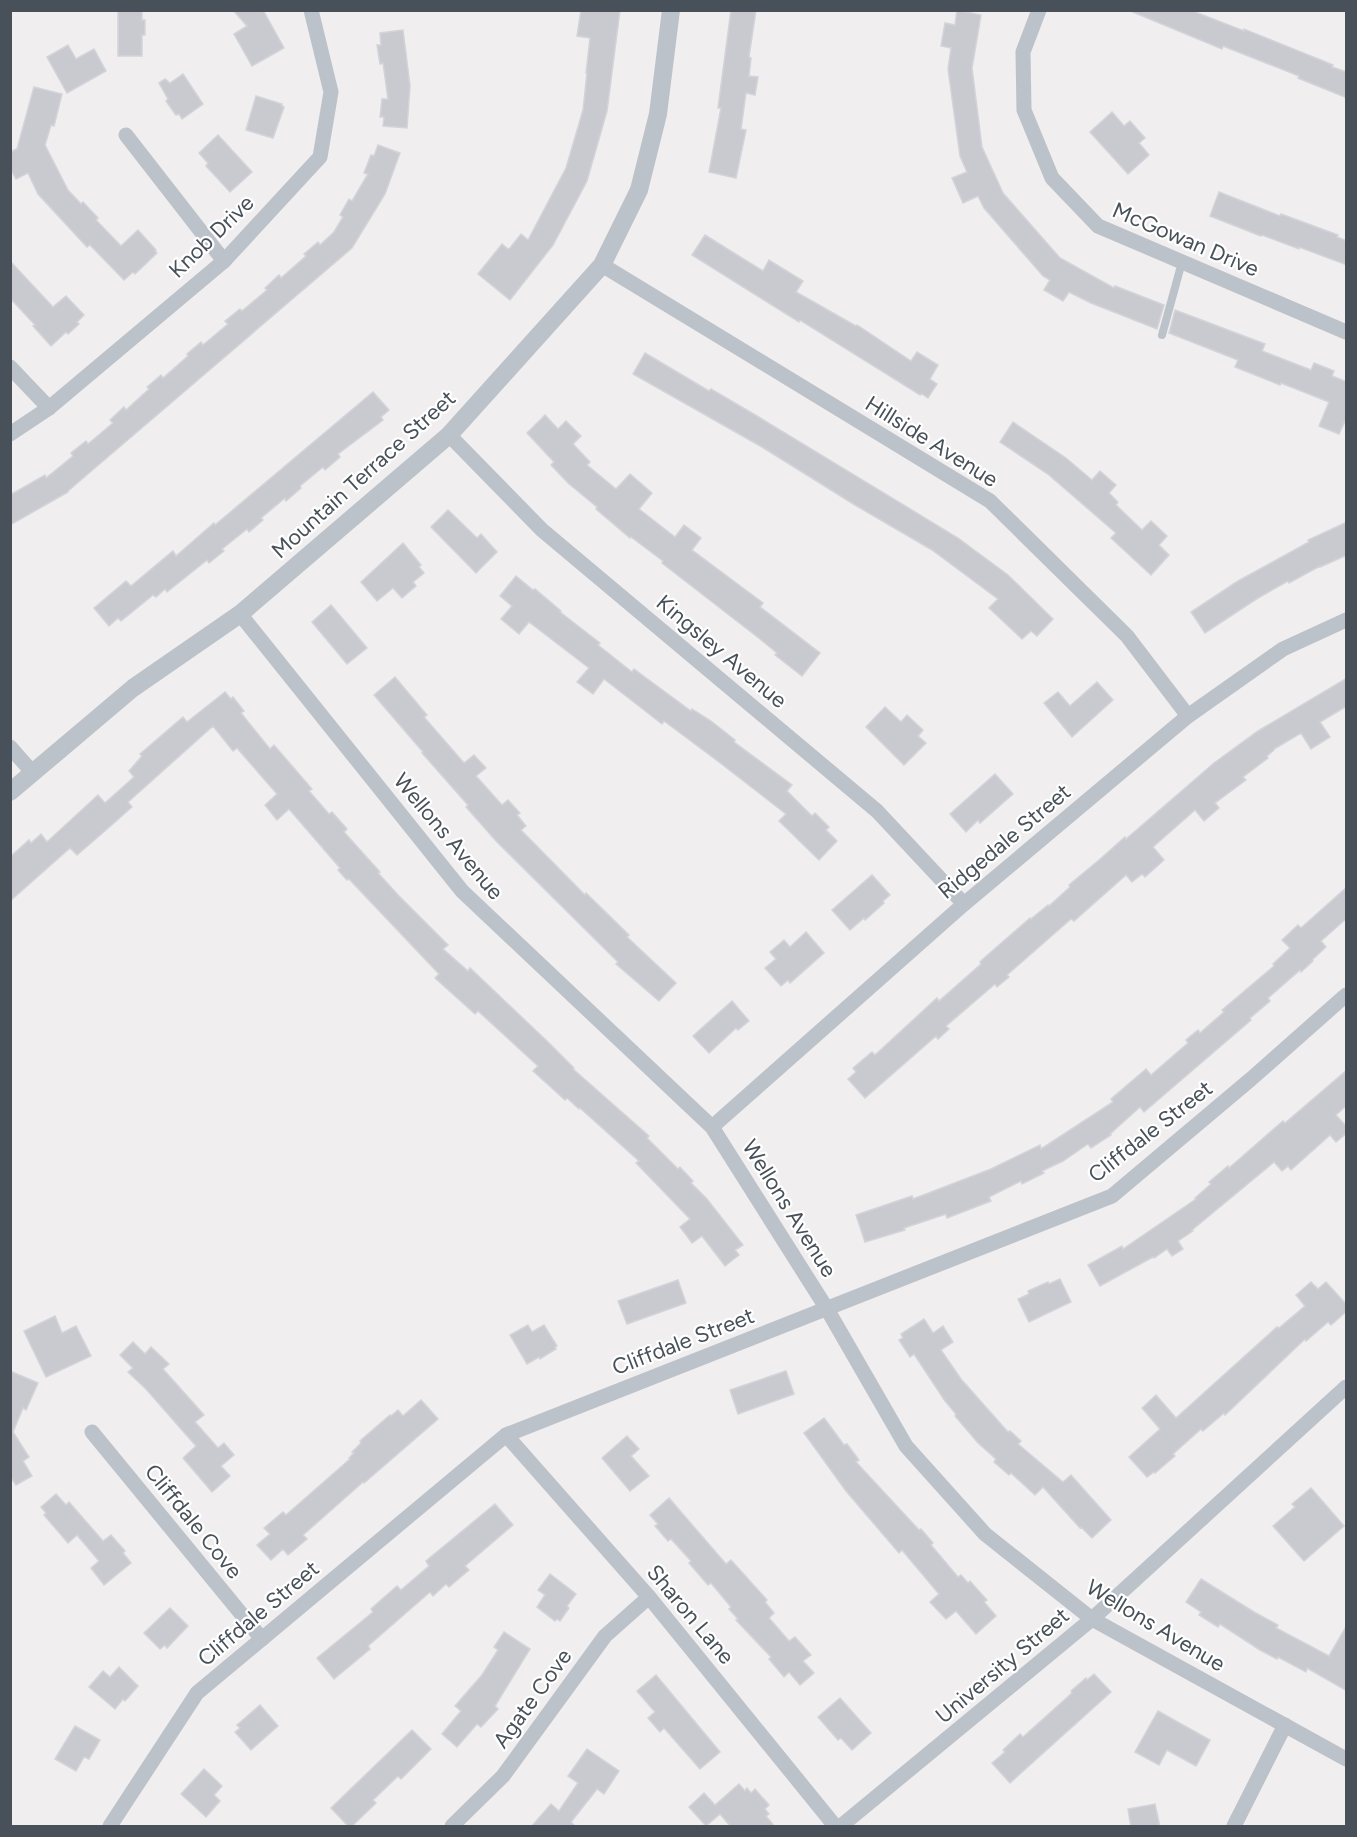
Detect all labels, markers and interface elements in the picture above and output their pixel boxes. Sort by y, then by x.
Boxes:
street label: Knob Drive [163,189,259,283]
street label: McGowan Drive [1109,196,1263,282]
street label: Mountain Terrace Street [266,385,461,564]
street label: Hillside Avenue [860,390,1003,493]
street label: Kingsley Avenue [651,589,792,714]
street label: Wellons Avenue [388,767,509,905]
street label: Ridgedale Street [933,778,1076,905]
street label: Cliffdale Street [1083,1075,1218,1188]
street label: Wellons Avenue [737,1135,843,1282]
street label: Cliffdale Street [608,1302,758,1381]
street label: Cliffdale Cove [139,1458,248,1584]
street label: Cliffdale Street [192,1555,324,1672]
street label: Sharon Lane [641,1559,740,1670]
street label: Wellons Avenue [1081,1573,1230,1677]
street label: University Street [930,1602,1075,1729]
street label: Agate Cove [487,1643,577,1753]

